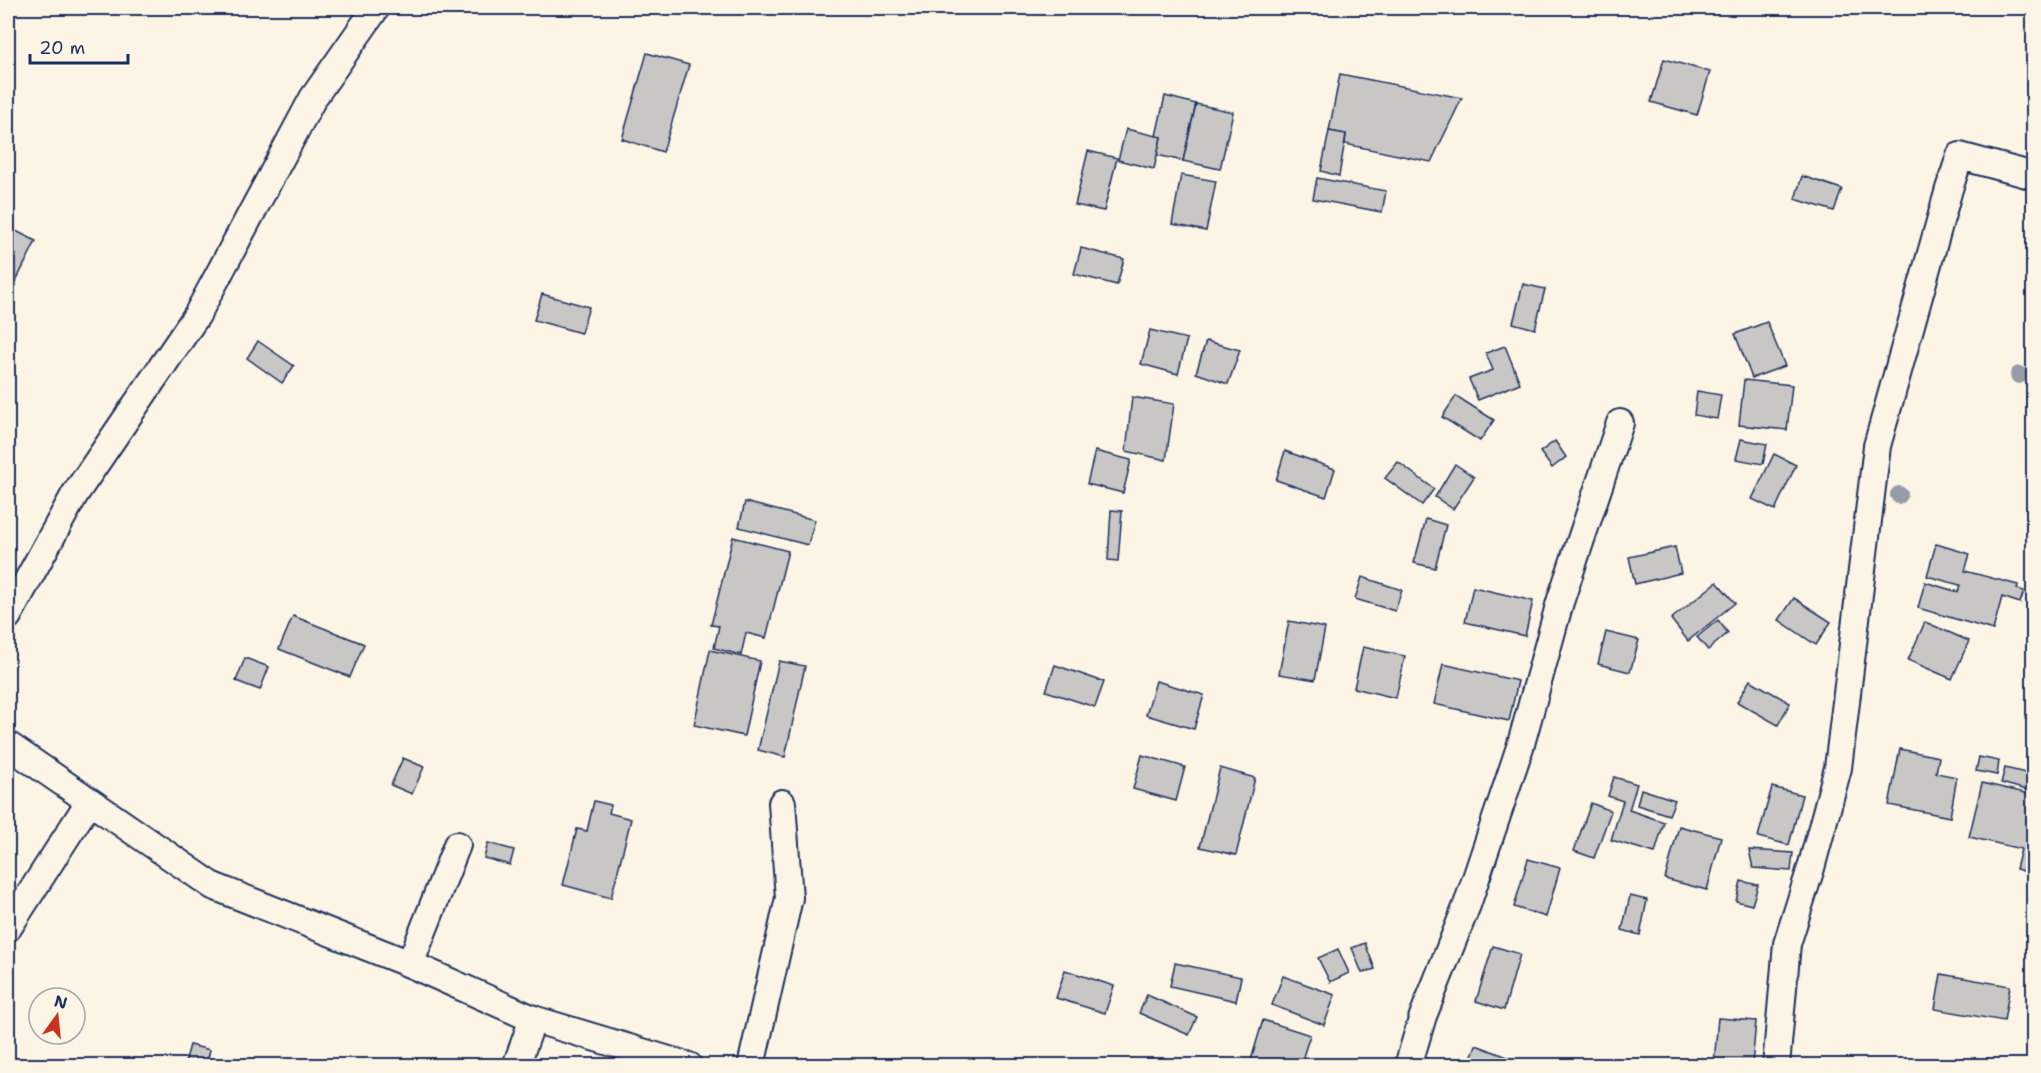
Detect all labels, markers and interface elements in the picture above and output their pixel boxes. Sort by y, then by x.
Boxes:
scale bar [30,27,128,65]
text: 20 m [39,36,85,60]
north arrow [27,986,87,1046]
text: N [52,990,70,1014]

